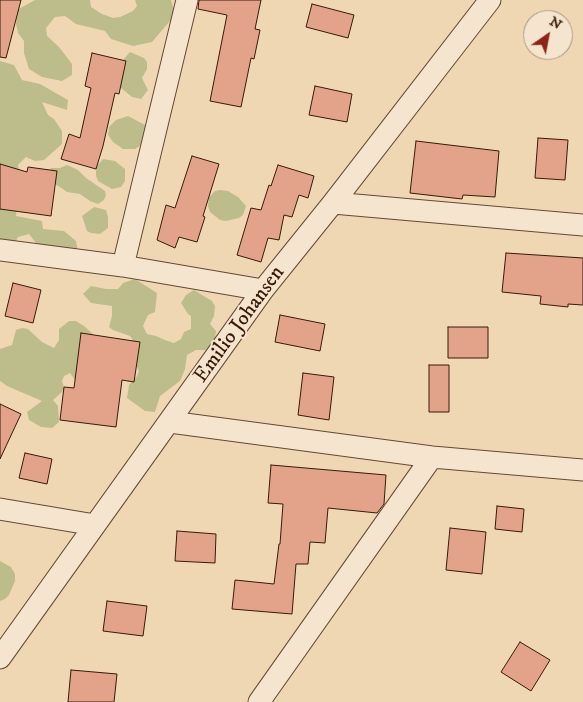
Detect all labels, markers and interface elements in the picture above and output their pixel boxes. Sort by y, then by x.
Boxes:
north arrow [523,10,573,60]
text: N [546,13,565,34]
street label: Emilio Johansen [189,262,291,388]

